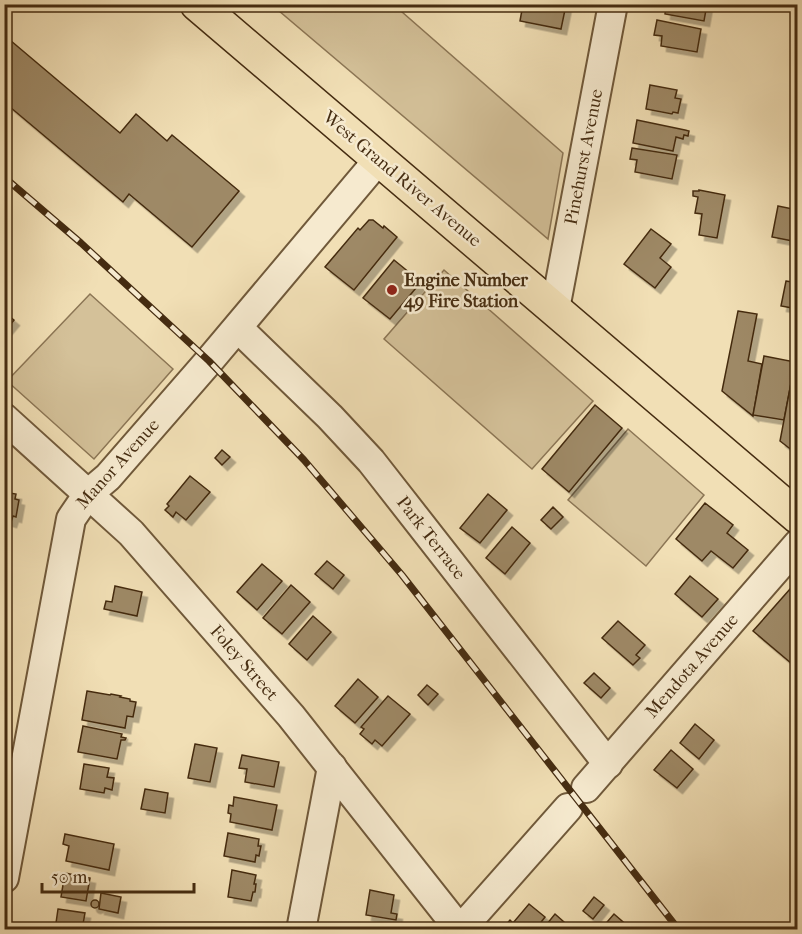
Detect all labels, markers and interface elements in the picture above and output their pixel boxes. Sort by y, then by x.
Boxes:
street label: Pinehurst Avenue [561,87,607,227]
street label: West Grand River Avenue [318,106,486,251]
place label: Engine Number 49 Fire Station [403,270,528,312]
marker: Engine Number 49 Fire Station [385,283,399,297]
street label: Manor Avenue [72,415,164,513]
street label: Park Terrace [392,492,470,584]
street label: Mendota Avenue [641,610,743,722]
street label: Foley Street [206,621,283,705]
scale bar [42,856,194,894]
text: 50 m [51,867,88,888]

